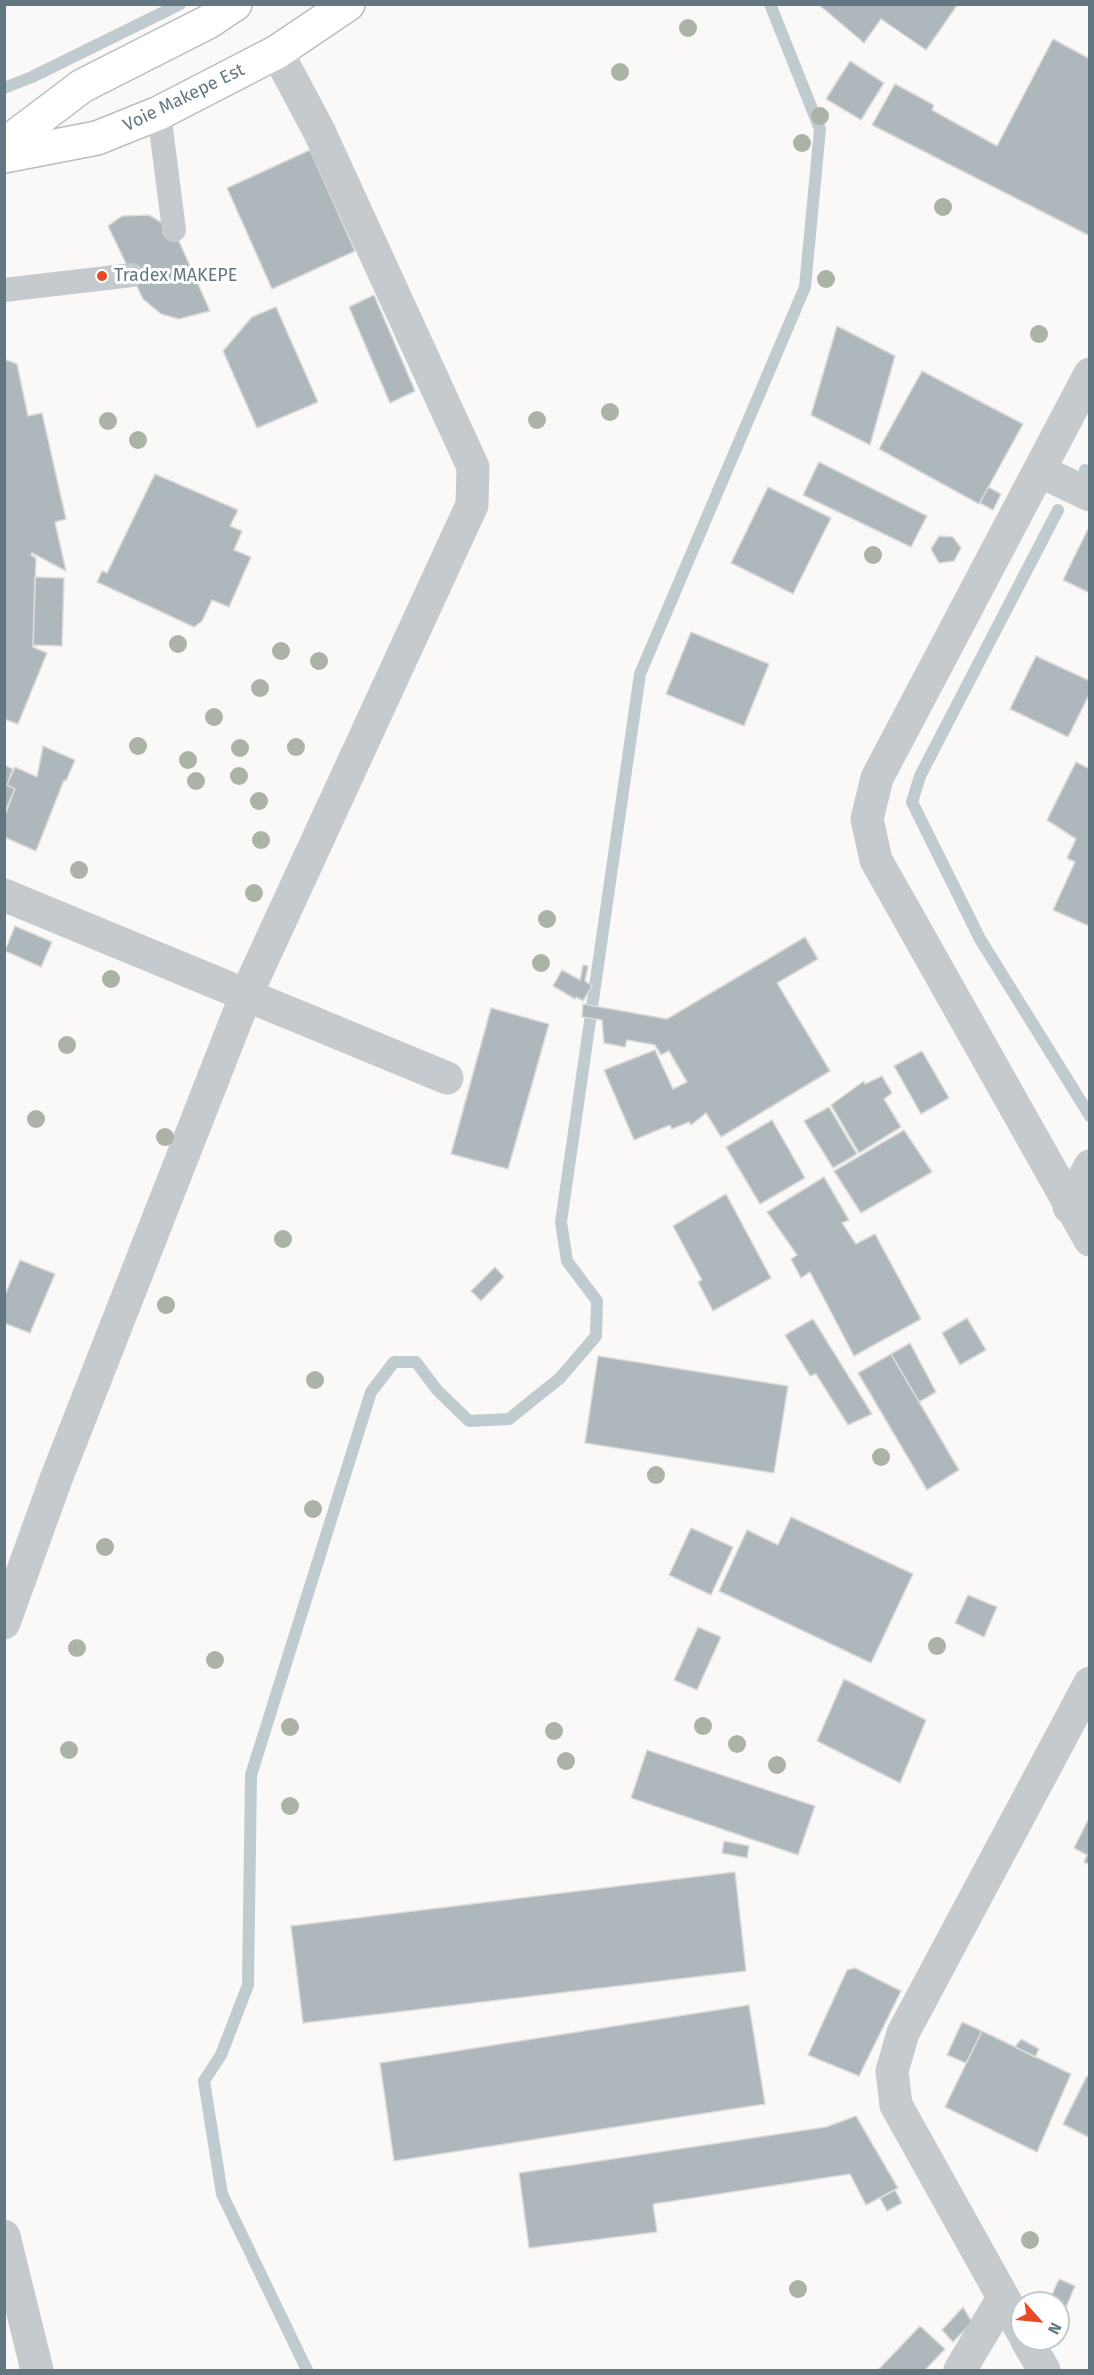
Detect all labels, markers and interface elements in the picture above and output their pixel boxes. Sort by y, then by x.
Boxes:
street label: Voie Makepe Est [120,59,248,137]
place label: Tradex MAKEPE [114,265,237,287]
marker: Tradex MAKEPE [95,269,109,283]
north arrow [1010,2291,1070,2351]
text: N [1044,2319,1066,2338]

